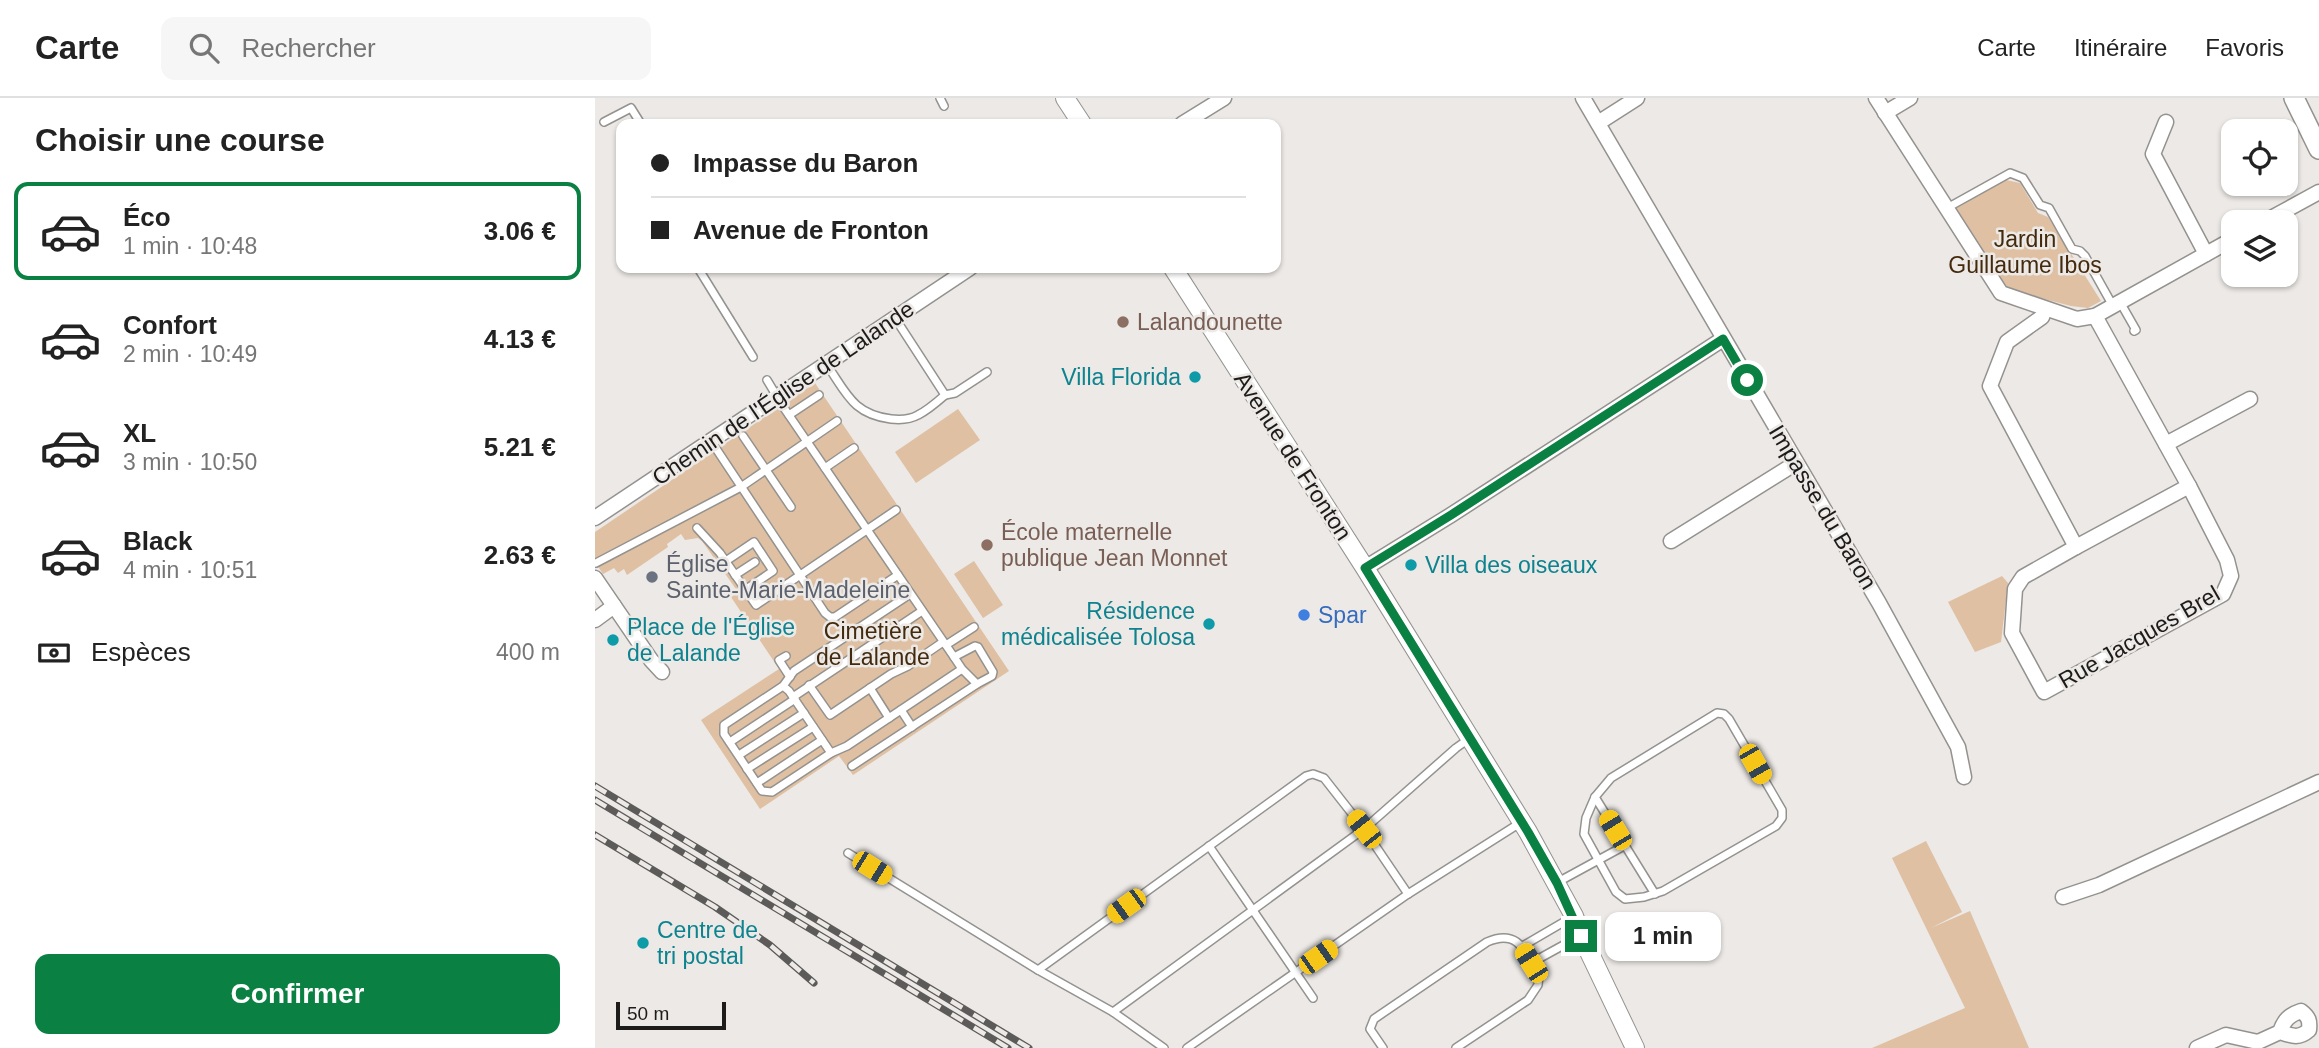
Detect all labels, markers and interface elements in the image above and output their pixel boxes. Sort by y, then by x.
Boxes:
search box [161,17,651,80]
text: Carte [35,29,119,66]
icon: search [185,29,223,67]
text: Rechercher [241,33,376,63]
text: Carte [1977,34,2036,61]
text: Itinéraire [2074,34,2167,61]
text: Favoris [2205,34,2284,61]
map controls [2221,119,2298,287]
button: locate [2221,119,2298,196]
text: Choisir une course [35,122,325,158]
text: Impasse du Baron [693,148,918,178]
icon: car [39,200,102,263]
text: Éco [123,202,171,232]
button: layers [2221,210,2298,287]
text: Avenue de Fronton [693,215,929,245]
text: 3.06 € [484,216,556,246]
park label: Jardin Guillaume Ibos [1948,226,2102,278]
text: 1 min · 10:48 [123,233,257,259]
street label: Chemin de l'Église de Lalande [647,296,919,490]
icon: car [39,308,102,371]
place label: Lalandounette [1137,309,1283,335]
text: Confort [123,310,217,340]
marker: Lalandounette [1115,314,1131,330]
text: 4.13 € [484,324,556,354]
text: 2 min · 10:49 [123,341,257,367]
place label: Villa Florida [1061,364,1181,390]
route start [1731,364,1763,396]
street label: Avenue de Fronton [1229,367,1357,545]
marker: Villa Florida [1187,369,1203,385]
icon: car [39,416,102,479]
text: XL [123,418,156,448]
street label: Impasse du Baron [1764,420,1882,594]
text: 5.21 € [484,432,556,462]
text: 3 min · 10:50 [123,449,257,475]
place label: École maternelle publique Jean Monnet [1001,519,1228,571]
icon: car [39,524,102,587]
text: Black [123,526,192,556]
marker: École maternelle publique Jean Monnet [979,537,995,553]
text: 2.63 € [484,540,556,570]
place label: Église Sainte-Marie-Madeleine [666,551,910,603]
place label: Villa des oiseaux [1425,552,1598,578]
text: 4 min · 10:51 [123,557,257,583]
marker: Villa des oiseaux [1403,557,1419,573]
marker: Église Sainte-Marie-Madeleine [644,569,660,585]
street label: Rue Jacques Brel [2054,580,2224,694]
place label: Résidence médicalisée Tolosa [1001,598,1195,650]
place label: Spar [1318,602,1367,628]
marker: Spar [1296,607,1312,623]
place label: Place de l'Église de Lalande [627,614,795,666]
marker: Résidence médicalisée Tolosa [1201,616,1217,632]
park label: Cimetière de Lalande [816,618,930,670]
marker: Place de l'Église de Lalande [605,632,621,648]
icon: cash [35,634,73,672]
text: Espèces [91,637,191,667]
text: 400 m [496,639,560,665]
car [1736,741,1775,787]
car [1343,806,1386,852]
car [1596,807,1635,853]
car [849,848,896,888]
car [1103,885,1150,927]
callout: 1 min [1605,912,1721,960]
place label: Centre de tri postal [657,917,758,969]
route end [1565,920,1597,952]
text: 1 min [1633,923,1693,949]
marker: Centre de tri postal [635,935,651,951]
car [1295,936,1342,978]
car [1511,940,1552,986]
button: Confirmer [35,954,560,1034]
scale bar [616,999,726,1031]
text: 50 m [627,1003,669,1024]

